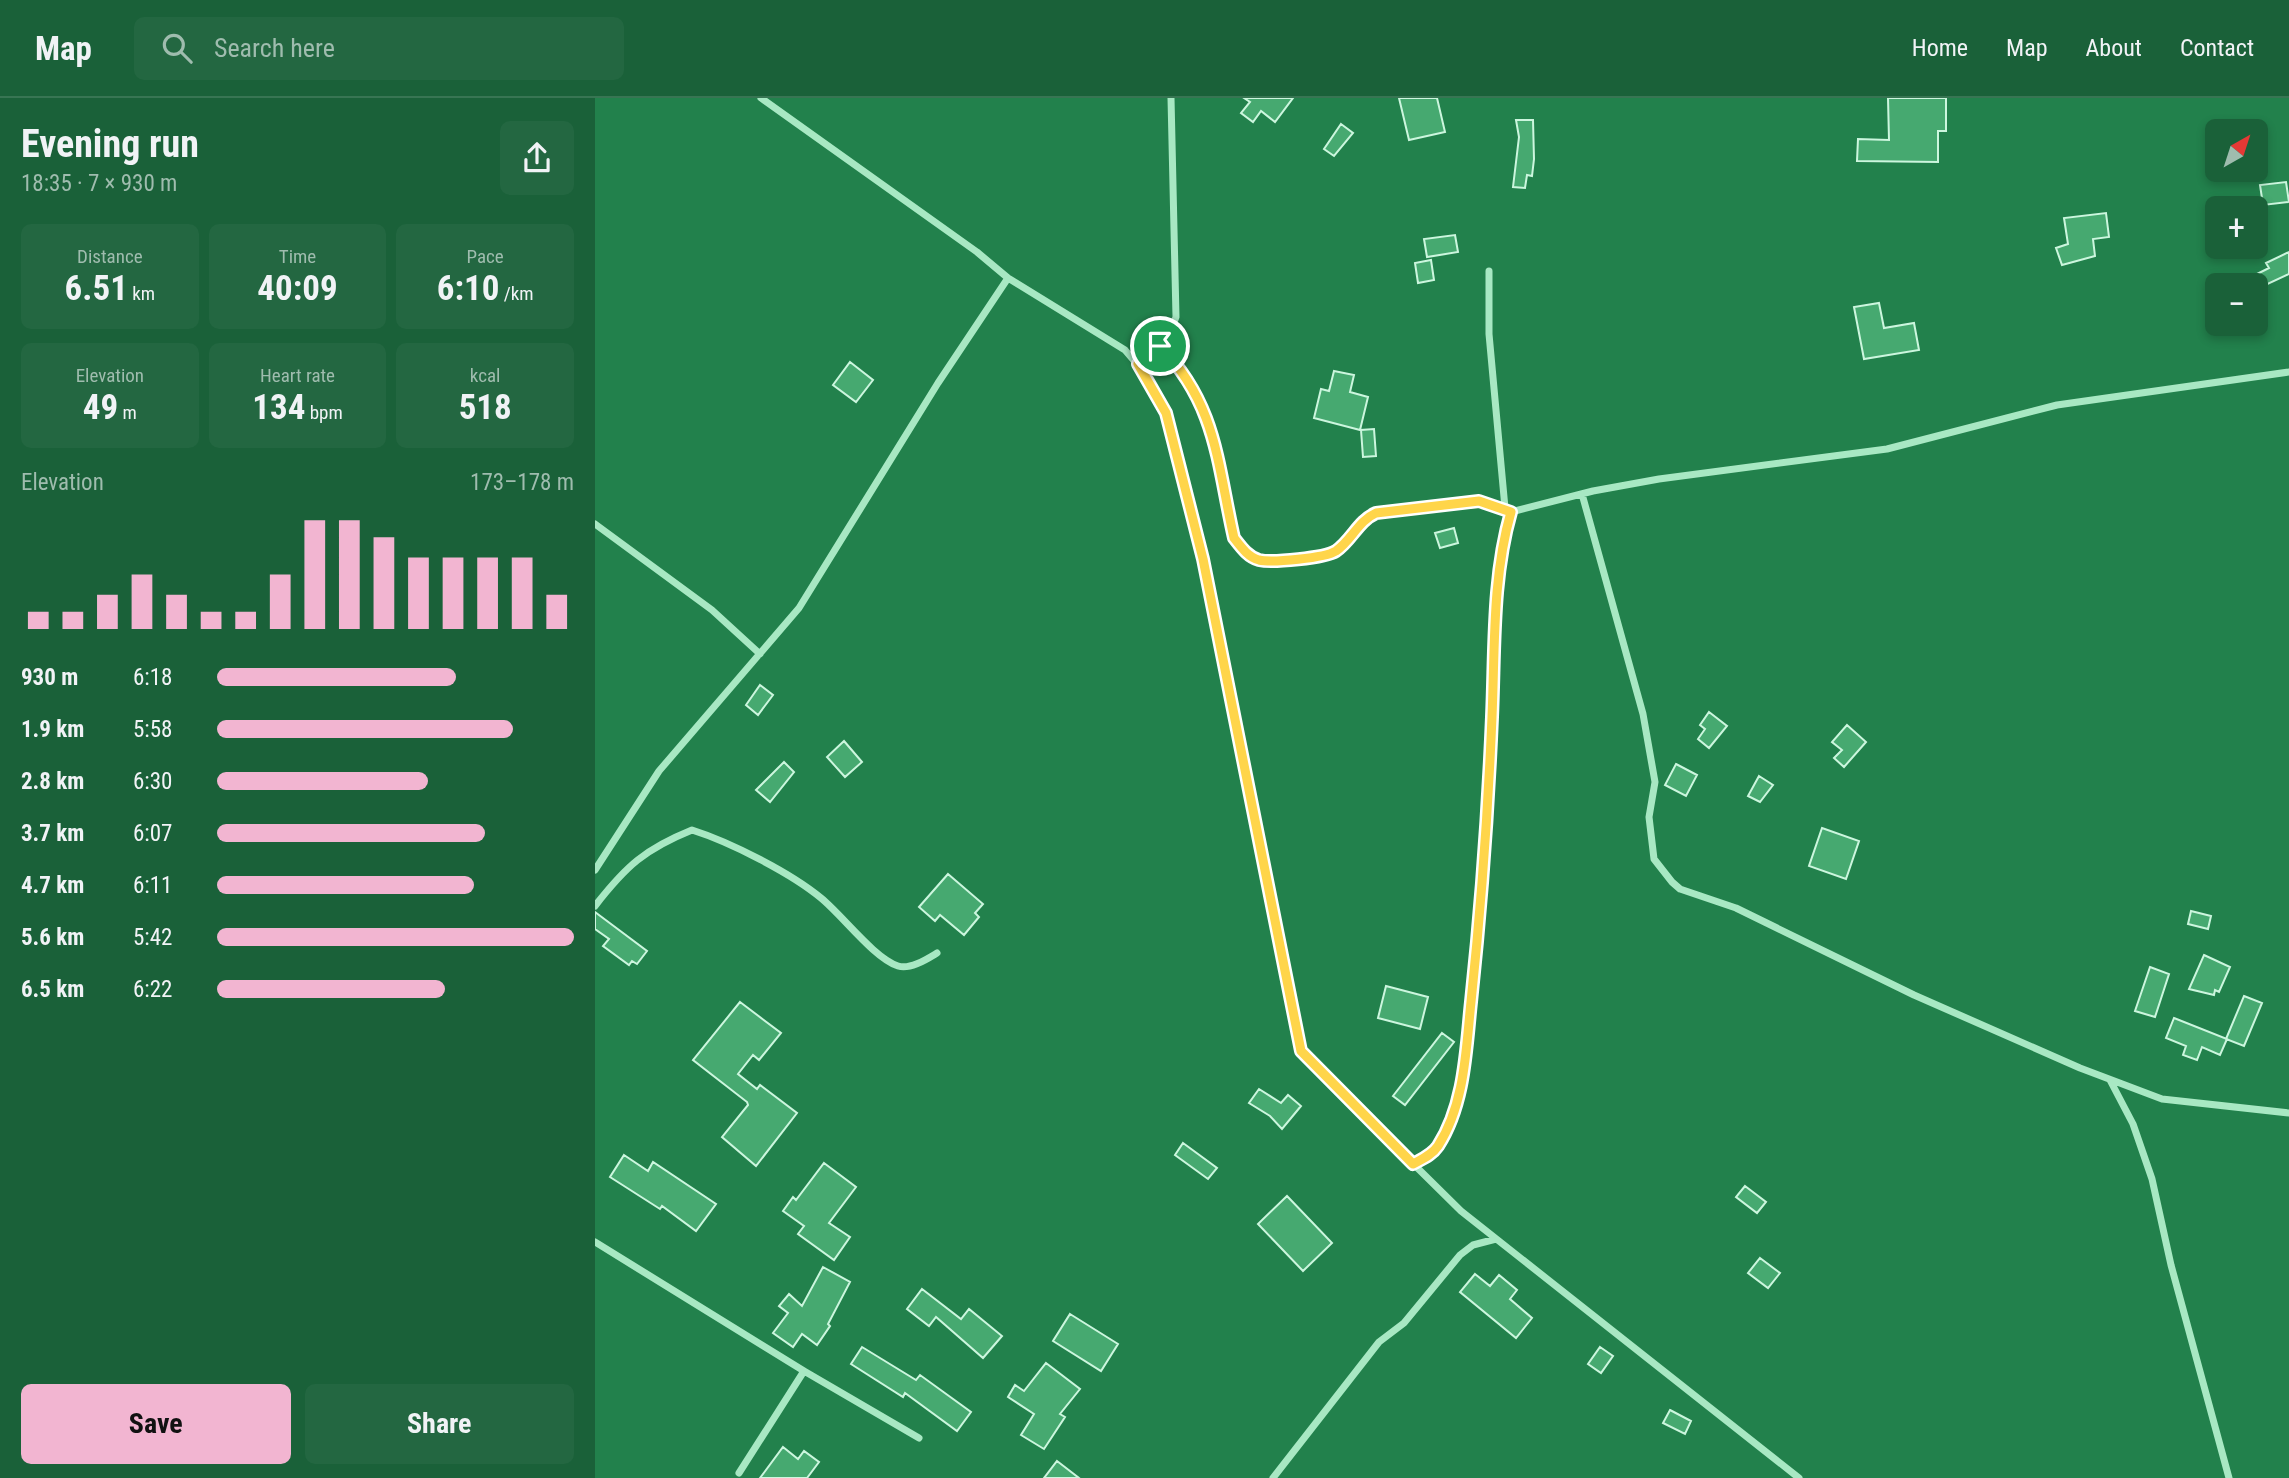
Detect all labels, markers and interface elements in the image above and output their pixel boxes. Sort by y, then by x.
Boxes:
search box [134,17,624,80]
text: Map [35,29,92,68]
icon: search [158,29,196,67]
text: Search here [214,33,335,63]
text: Home [1912,34,1968,62]
text: Map [2006,34,2048,62]
text: About [2086,34,2142,62]
text: Contact [2180,34,2254,62]
north arrow [2205,119,2268,182]
map controls [2205,119,2268,336]
button: share [500,121,574,195]
text: Evening run [21,122,199,166]
text: 18:35 · 7 × 930 m [21,170,177,197]
button: + [2205,196,2268,259]
text: Distance [77,245,143,268]
text: Time [279,245,316,268]
text: Pace [467,245,504,268]
text: 6.51 [65,268,128,309]
text: 40:09 [257,268,338,309]
text: 6:10 [437,268,499,309]
button: − [2205,273,2268,336]
text: km [128,282,155,305]
text: /km [499,282,534,305]
pin [1130,316,1190,376]
icon: arrive [1141,327,1179,365]
text: Elevation [76,364,144,387]
text: Heart rate [260,364,335,387]
text: kcal [470,364,500,387]
text: 49 [83,387,118,428]
text: 134 [252,387,305,428]
text: 518 [459,387,512,428]
text: m [118,401,137,424]
text: bpm [305,401,343,424]
text: Elevation [21,469,104,496]
text: 173–178 m [470,469,574,496]
text: 930 m [21,664,78,691]
text: 6:18 [133,664,172,691]
text: 1.9 km [21,716,84,743]
text: 5:58 [133,716,172,743]
text: 2.8 km [21,768,84,795]
text: 6:30 [133,768,172,795]
text: 3.7 km [21,820,84,847]
text: 6:07 [133,820,172,847]
text: 4.7 km [21,872,84,899]
text: 6:11 [133,872,172,899]
text: 5.6 km [21,924,84,951]
text: 5:42 [133,924,172,951]
text: 6.5 km [21,976,84,1003]
text: 6:22 [133,976,172,1003]
button: Save [21,1384,291,1464]
button: Share [305,1384,574,1464]

